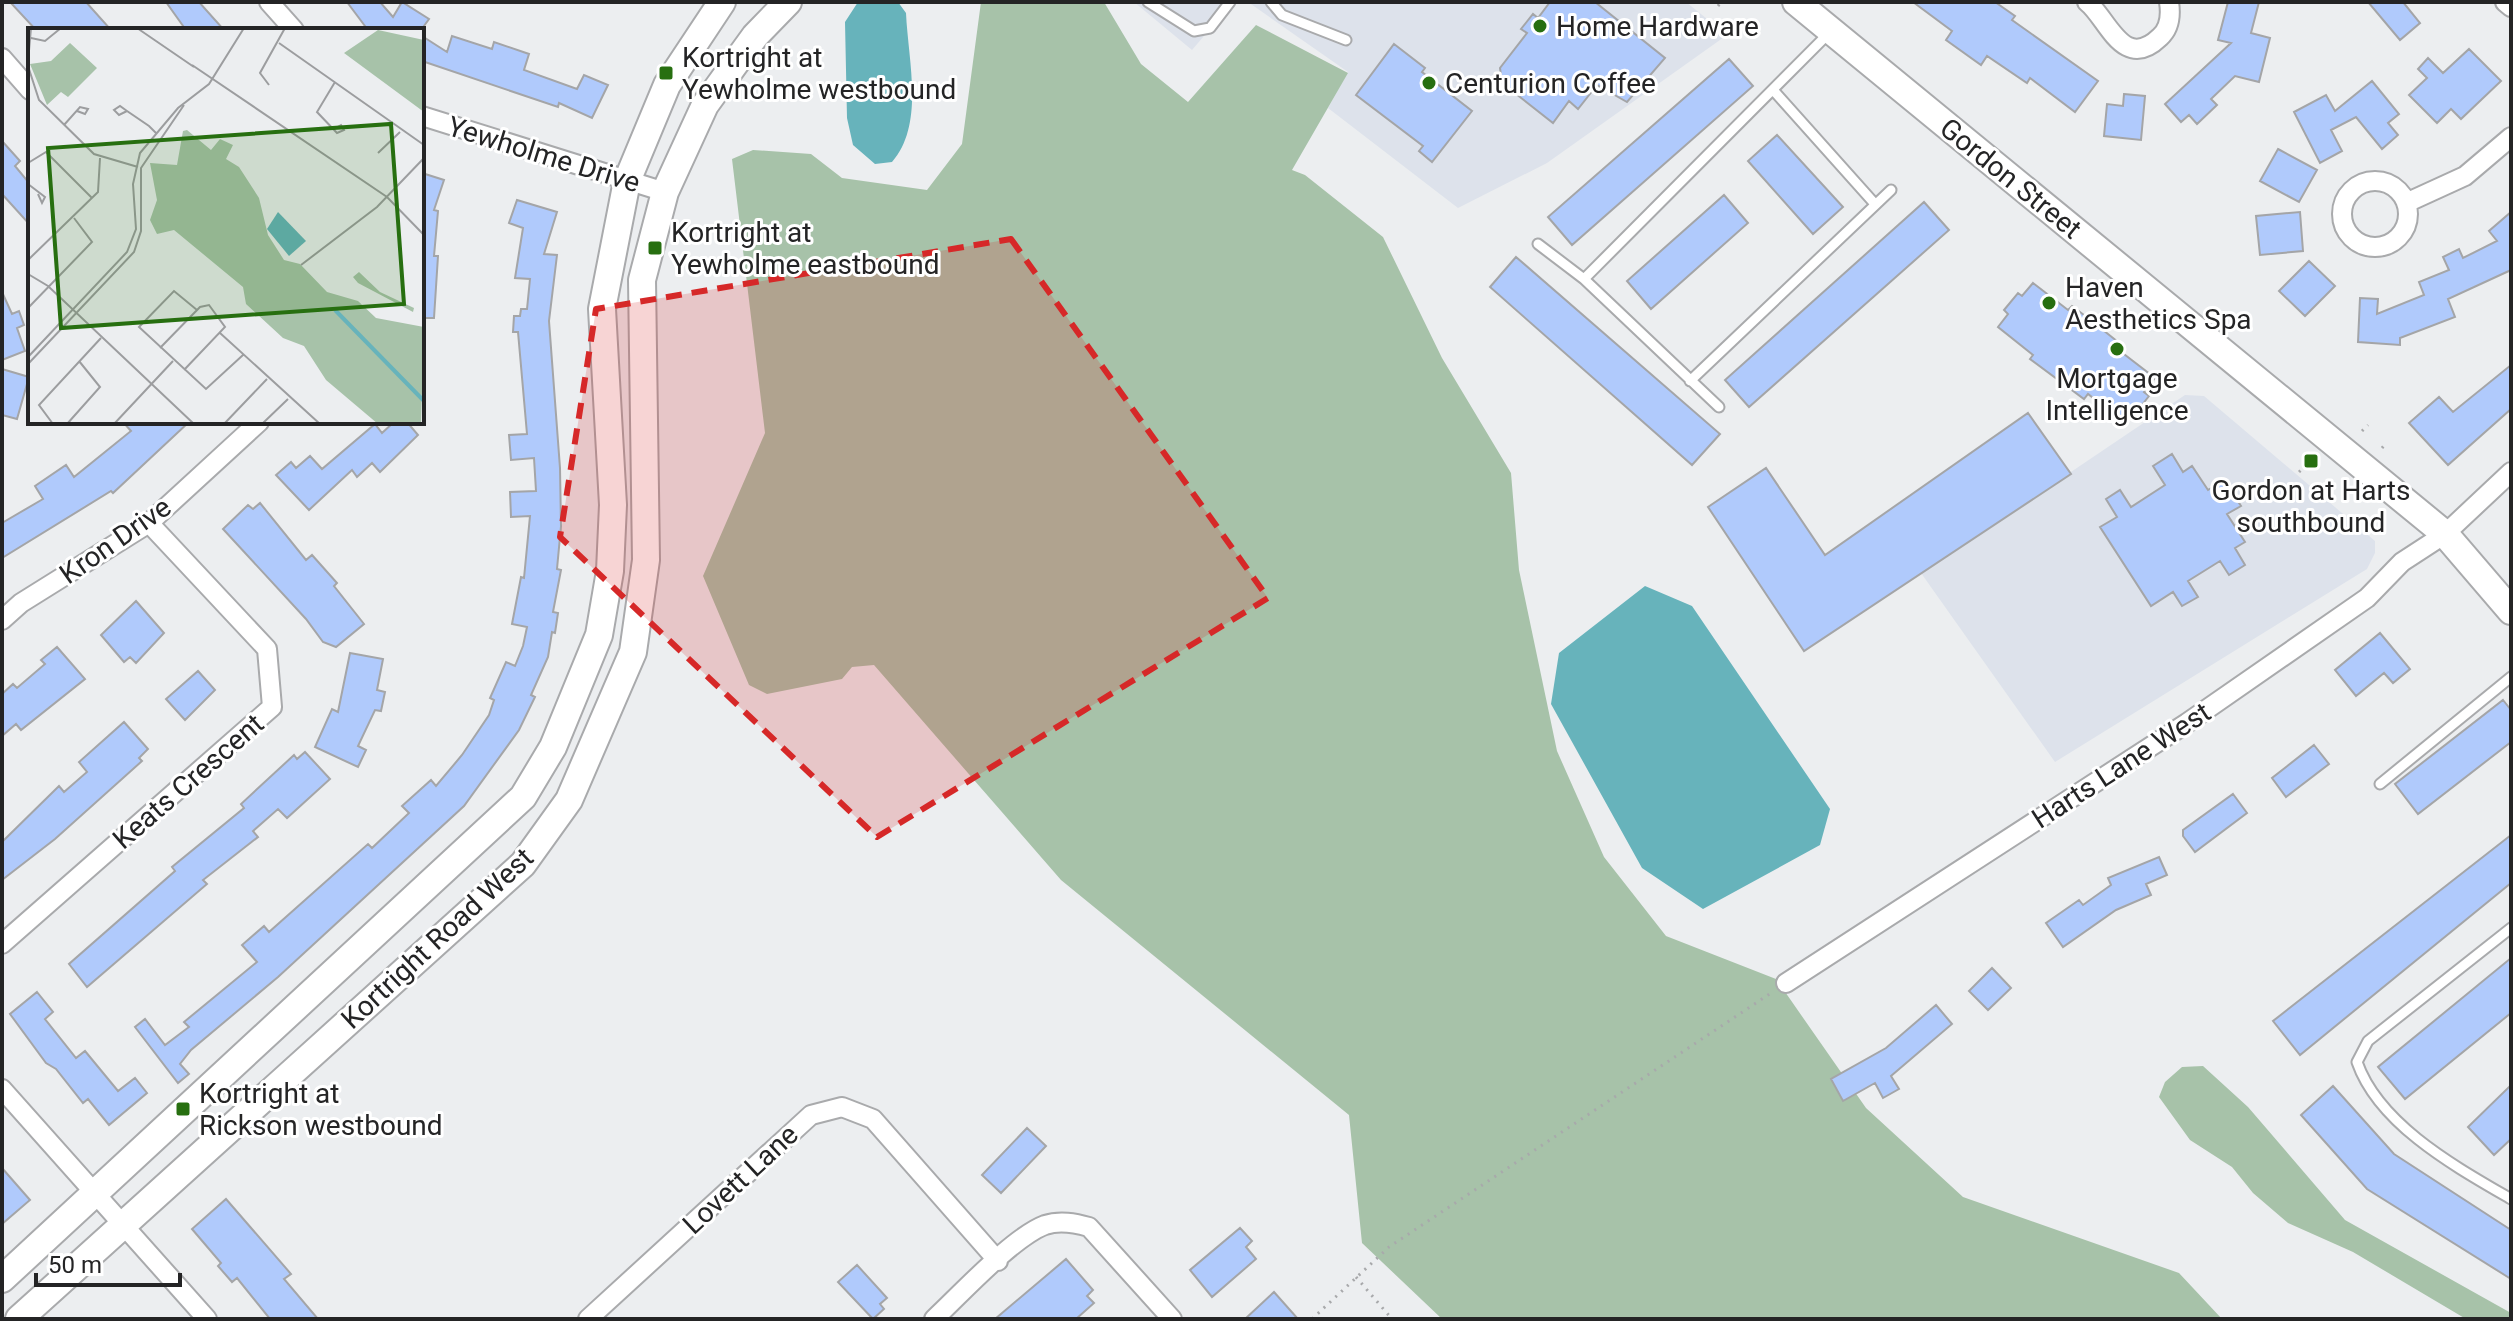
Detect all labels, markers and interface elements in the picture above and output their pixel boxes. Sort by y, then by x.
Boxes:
place label: Home Hardware [1556,10,1759,43]
marker: Home Hardware [1531,17,1549,35]
inset map [28,28,424,424]
place label: Kortright at Yewholme westbound [682,41,956,106]
marker: Kortright at Yewholme westbound [657,64,675,82]
place label: Centurion Coffee [1445,67,1656,100]
marker: Centurion Coffee [1420,74,1438,92]
street label: Yewholme Drive [444,110,644,199]
street label: Gordon Street [1933,111,2088,245]
place label: Kortright at Yewholme eastbound [671,216,939,281]
marker: Kortright at Yewholme eastbound [646,239,664,257]
place label: Haven Aesthetics Spa [2065,271,2252,336]
marker: Haven Aesthetics Spa [2040,294,2058,312]
marker: Mortgage Intelligence [2108,340,2126,358]
place label: Mortgage Intelligence [2045,362,2189,427]
marker: Gordon at Harts southbound [2302,452,2320,470]
place label: Gordon at Harts southbound [2212,474,2410,539]
street label: Kron Drive [53,490,177,591]
street label: Harts Lane West [2026,695,2217,835]
street label: Keats Crescent [106,707,270,856]
street label: Kortright Road West [335,841,540,1036]
place label: Kortright at Rickson westbound [199,1077,443,1142]
marker: Kortright at Rickson westbound [174,1100,192,1118]
street label: Lovett Lane [676,1118,805,1241]
scale bar [36,1237,180,1287]
text: 50 m [48,1251,102,1279]

